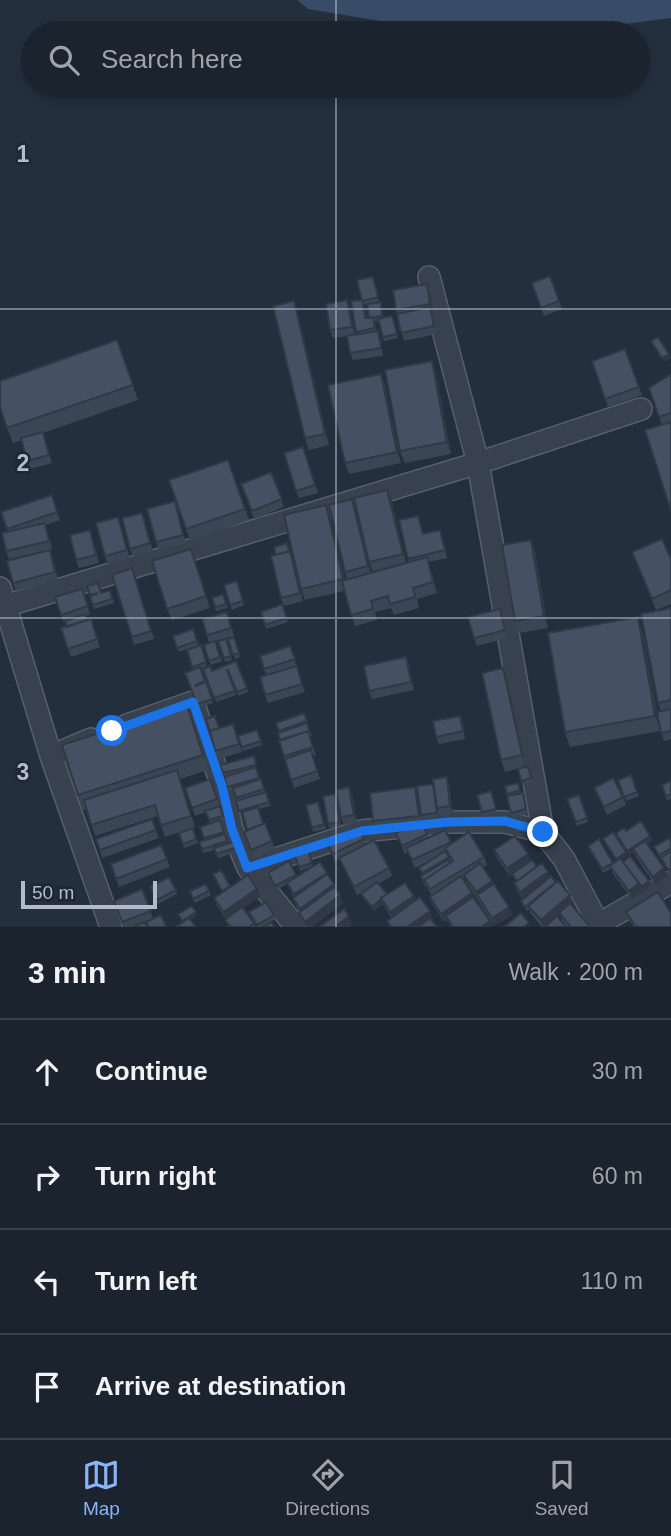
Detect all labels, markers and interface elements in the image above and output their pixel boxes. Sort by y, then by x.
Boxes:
search box [21,21,650,98]
icon: search [45,41,83,79]
text: Search here [101,44,243,74]
text: 1 [17,141,30,167]
text: 2 [17,450,29,476]
route start [96,715,127,746]
text: 3 [17,759,29,785]
route end [527,816,558,847]
scale bar [21,878,158,910]
text: 50 m [32,882,74,903]
text: 3 min [28,956,106,989]
text: Walk · 200 m [508,959,643,985]
icon: ahead [28,1053,66,1091]
text: Continue [95,1056,208,1086]
text: 30 m [592,1058,643,1084]
icon: right [28,1158,66,1196]
text: Turn right [95,1161,216,1191]
text: 60 m [592,1163,643,1189]
icon: left [28,1263,66,1301]
text: Turn left [95,1266,197,1296]
text: 110 m [581,1268,643,1294]
icon: arrive [28,1368,66,1406]
text: Arrive at destination [95,1371,346,1401]
tab: Map [82,1456,120,1520]
tab: Directions [285,1456,370,1520]
tab: Saved [535,1456,589,1520]

